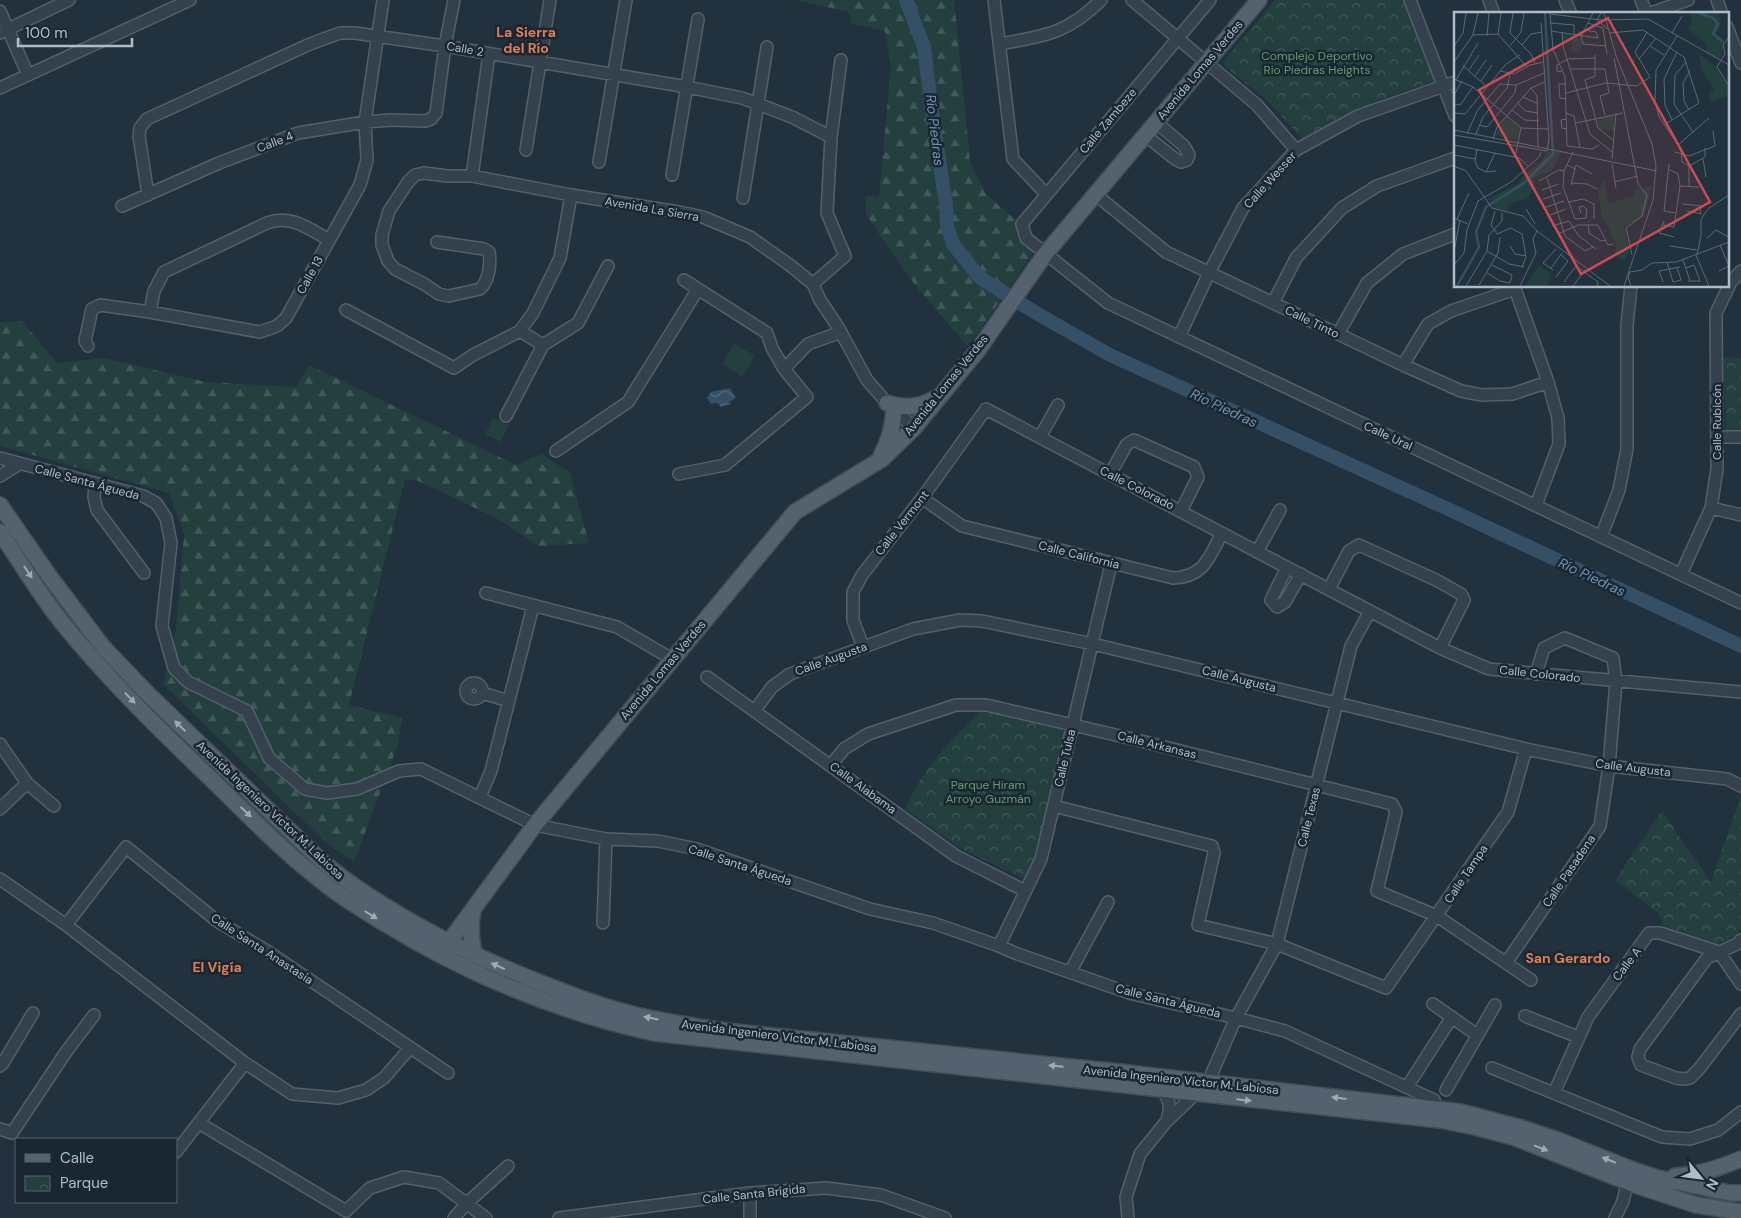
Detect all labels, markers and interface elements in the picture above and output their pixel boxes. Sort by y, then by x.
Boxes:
inset map [1454,12,1728,288]
scale bar [18,15,131,47]
street label: Avenida Lomas Verdes [1154,17,1246,123]
text: 100 m [25,23,68,43]
district label: La Sierra del Río [496,23,556,57]
street label: Calle 2 [445,38,485,60]
park label: Complejo Deportivo Rio Piedras Heights [1261,48,1373,78]
street label: Calle Zambeze [1076,85,1140,157]
water label: Río Piedras [922,93,948,167]
street label: Calle 4 [254,128,296,156]
street label: Calle Wesser [1240,148,1300,212]
street label: Avenida La Sierra [604,193,700,225]
street label: Calle 13 [293,253,327,297]
street label: Calle Tinto [1282,302,1342,342]
street label: Avenida Lomas Verdes [900,331,992,439]
street label: Calle Rubicón [1709,384,1725,460]
water label: Río Piedras [1188,385,1260,431]
street label: Calle Ural [1361,418,1415,454]
street label: Calle Santa Águeda [33,460,141,504]
street label: Calle Colorado [1097,462,1177,514]
street label: Calle Vermont [872,487,933,559]
street label: Calle California [1037,537,1121,573]
water label: Río Piedras [1556,554,1628,600]
one-way arrow [23,566,32,579]
street label: Avenida Lomas Verdes [617,617,709,723]
street label: Calle Augusta [793,639,869,679]
street label: Calle Augusta [1200,662,1278,696]
street label: Calle Colorado [1499,662,1581,686]
one-way arrow [124,692,136,704]
one-way arrow [174,720,186,732]
street label: Calle Arkansas [1116,727,1198,763]
street label: Calle Tulsa [1051,728,1079,788]
street label: Avenida Ingeniero Víctor M. Labiosa [193,737,347,883]
street label: Calle Augusta [1594,755,1672,781]
street label: Calle Alabama [826,758,900,818]
park label: Parque Hiram Arroyo Guzmán [945,777,1031,807]
street label: Calle Texas [1294,785,1324,849]
one-way arrow [239,806,251,818]
street label: Calle Pasadena [1539,832,1599,910]
street label: Calle Santa Águeda [686,841,794,889]
street label: Calle Tampa [1440,842,1492,906]
street label: Calle Santa Anastasia [208,910,316,988]
one-way arrow [365,910,378,919]
street label: Calle A [1609,944,1645,984]
district label: San Gerardo [1525,949,1611,967]
district label: El Vigía [192,958,242,976]
one-way arrow [491,961,505,969]
street label: Calle Santa Águeda [1114,980,1222,1022]
one-way arrow [643,1014,659,1022]
street label: Avenida Ingeniero Víctor M. Labiosa [680,1016,878,1056]
one-way arrow [1048,1062,1064,1070]
street label: Avenida Ingeniero Víctor M. Labiosa [1082,1062,1280,1098]
one-way arrow [1331,1094,1347,1102]
one-way arrow [1236,1096,1252,1104]
legend [15,1138,178,1203]
one-way arrow [1534,1144,1549,1152]
text: Calle [60,1148,94,1168]
north arrow [1676,1153,1726,1203]
one-way arrow [1602,1156,1616,1164]
text: Parque [60,1173,108,1193]
text: N [1702,1175,1723,1193]
street label: Calle Santa Brígida [702,1181,806,1207]

